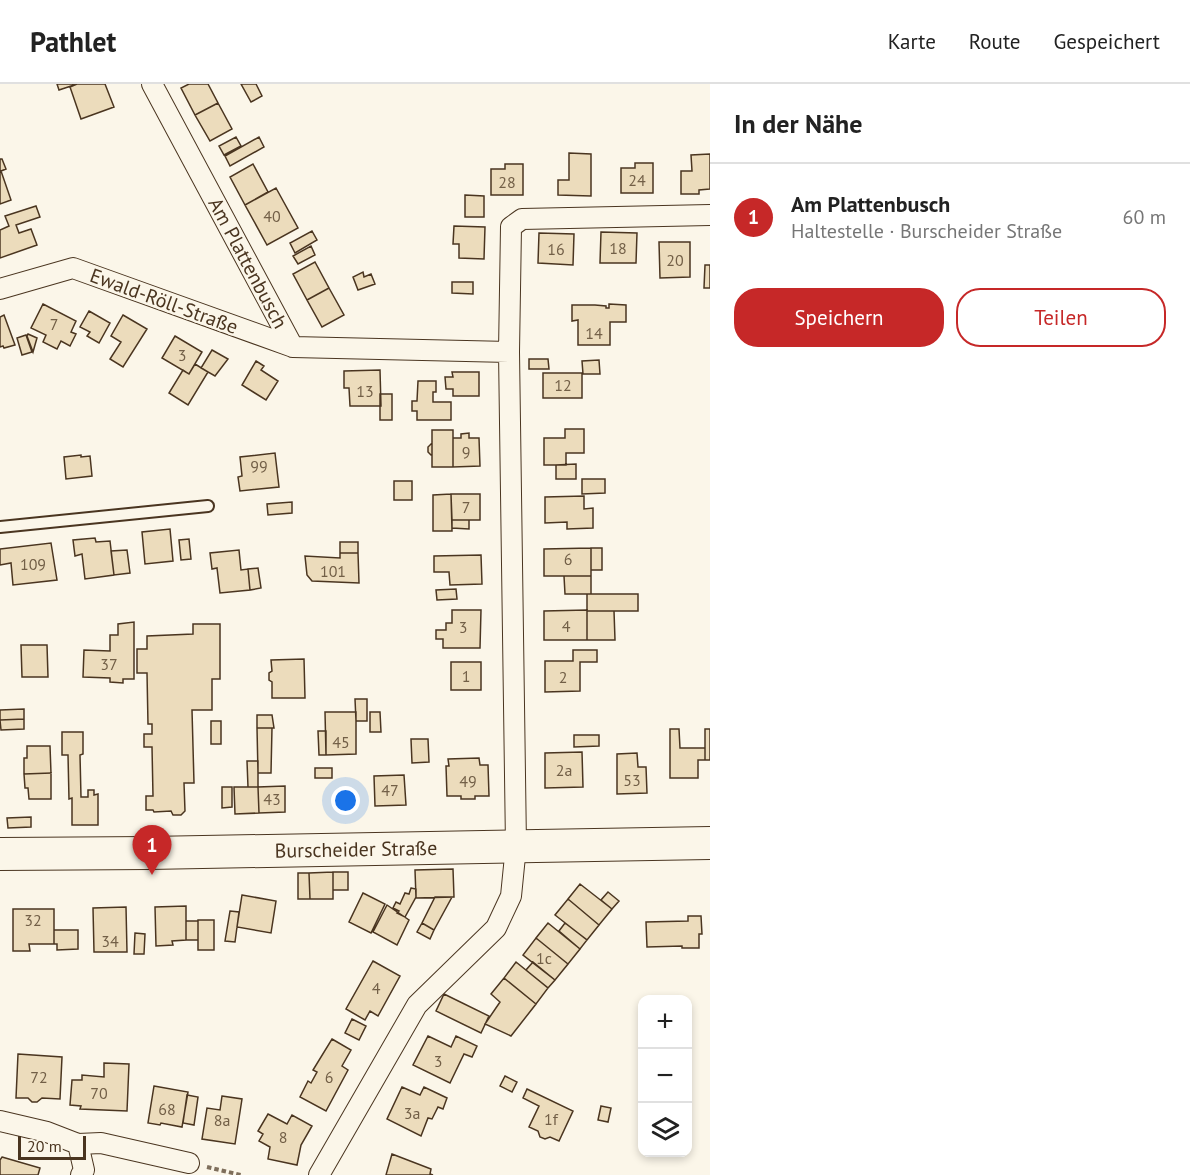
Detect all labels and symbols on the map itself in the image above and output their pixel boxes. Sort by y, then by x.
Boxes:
house number: 24 [628,170,646,190]
house number: 28 [498,172,516,192]
street label: Am Plattenbusch [203,193,293,333]
house number: 40 [263,206,281,226]
house number: 18 [609,238,627,258]
house number: 16 [547,239,565,259]
house number: 20 [666,250,684,270]
street label: Ewald-Röll-Straße [86,262,242,340]
house number: 7 [50,314,58,334]
house number: 14 [585,323,603,343]
house number: 3 [178,345,186,365]
house number: 12 [554,375,572,395]
house number: 13 [356,381,374,401]
house number: 9 [462,442,470,462]
house number: 99 [250,456,268,476]
house number: 7 [462,497,470,517]
house number: 6 [564,549,572,569]
house number: 109 [20,554,46,574]
house number: 101 [320,561,346,581]
house number: 4 [562,616,571,636]
house number: 3 [459,617,467,637]
house number: 37 [100,654,118,674]
house number: 1 [462,666,470,686]
house number: 2 [559,667,567,687]
house number: 45 [332,732,350,752]
house number: 2a [556,760,572,780]
house number: 53 [623,770,641,790]
house number: 49 [459,771,477,791]
house number: 47 [381,780,399,800]
your location [331,786,360,815]
house number: 43 [263,789,281,809]
pin: 1 [132,826,172,875]
street label: Burscheider Straße [275,835,437,864]
house number: 32 [24,910,42,930]
house number: 34 [101,931,119,951]
house number: 1c [536,948,552,968]
house number: 4 [372,978,381,998]
house number: 3 [434,1051,442,1071]
house number: 72 [30,1067,48,1087]
house number: 6 [325,1067,333,1087]
house number: 70 [90,1083,108,1103]
house number: 68 [158,1099,176,1119]
house number: 3a [404,1103,420,1123]
house number: 1f [544,1109,559,1129]
house number: 8a [214,1110,230,1130]
house number: 8 [279,1127,287,1147]
scale bar [18,1133,86,1160]

